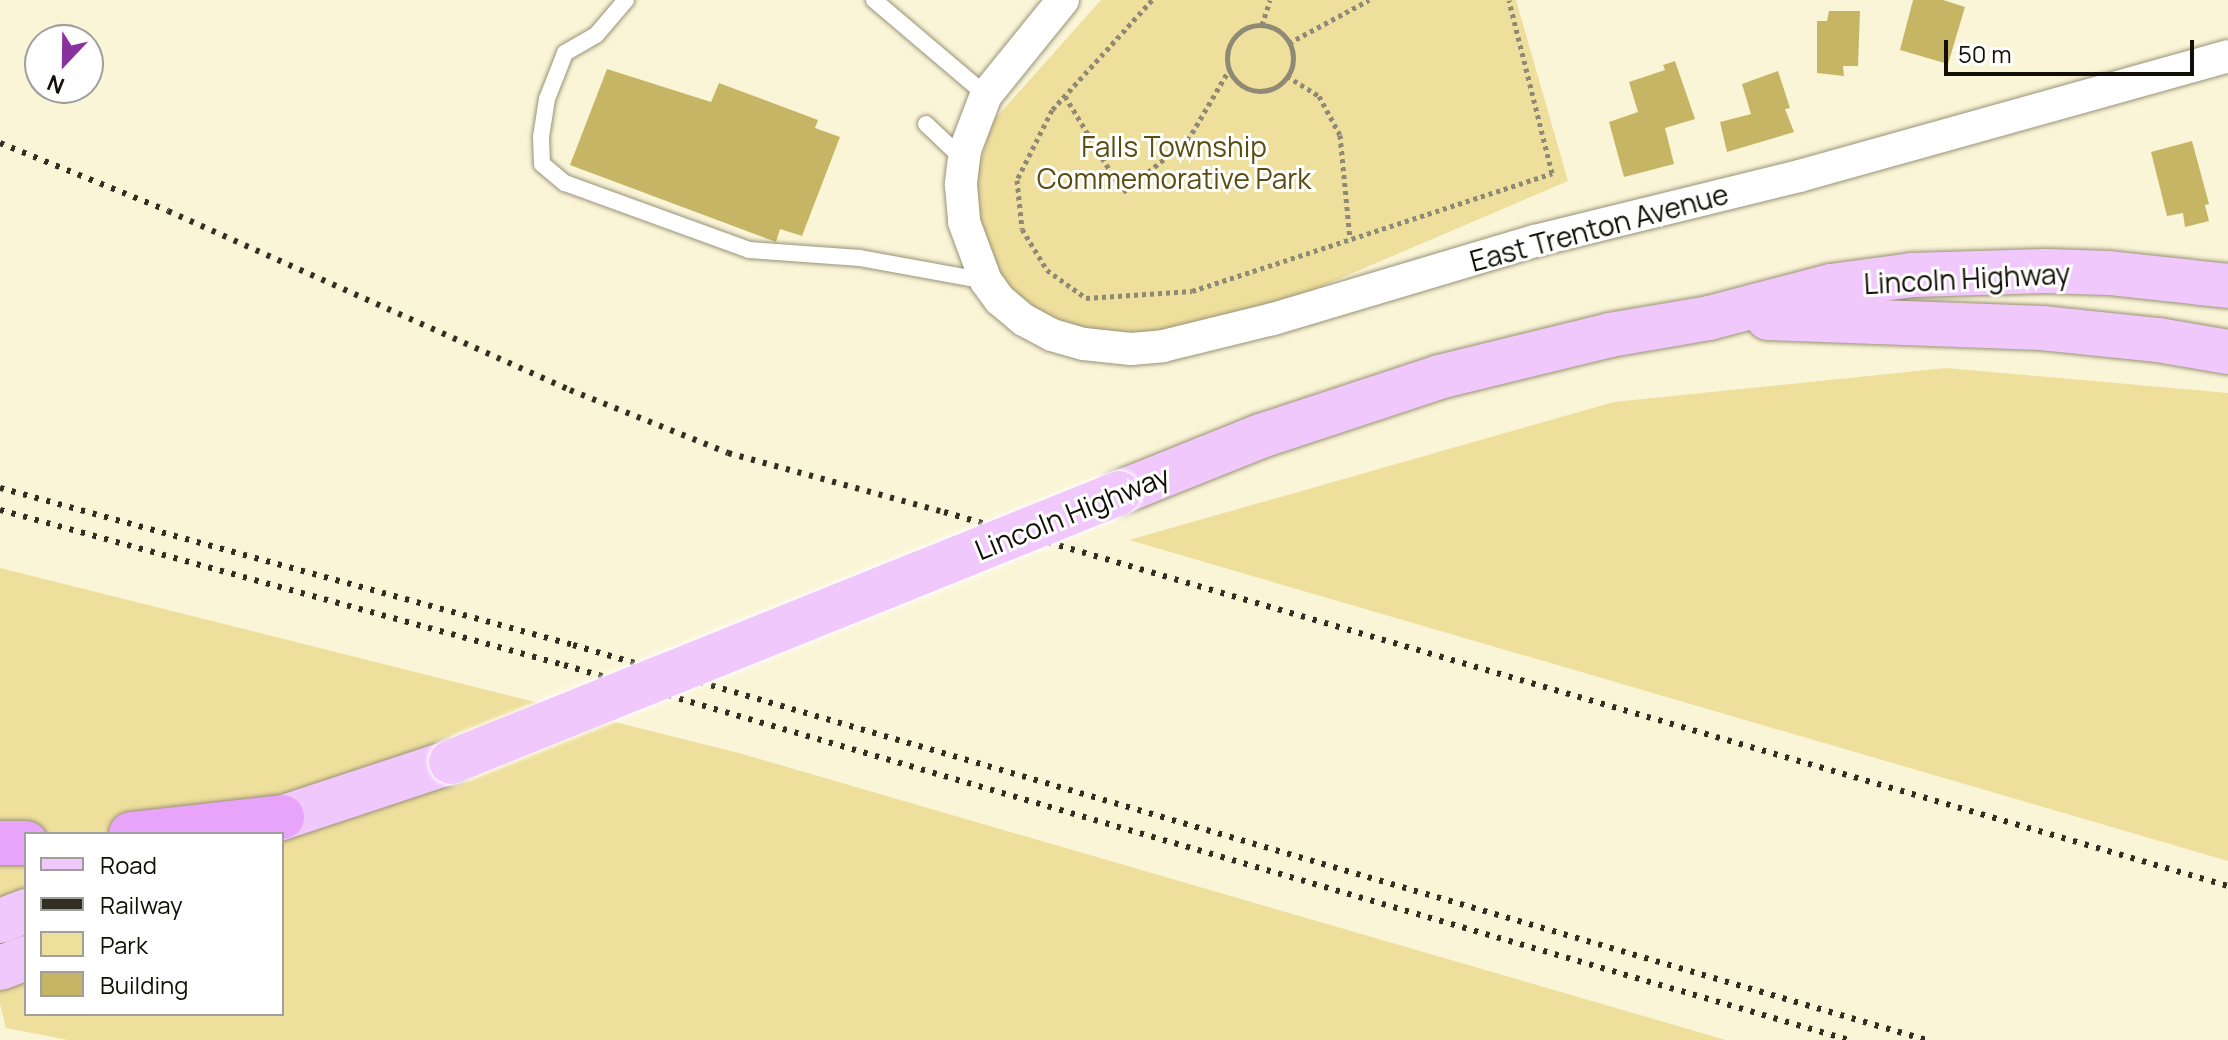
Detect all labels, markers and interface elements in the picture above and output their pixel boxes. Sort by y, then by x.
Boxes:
north arrow [24,24,104,104]
scale bar [1948,24,2198,74]
text: 50 m [1958,37,2012,70]
text: N [43,68,69,101]
park label: Falls Township Commemorative Park [1037,129,1311,195]
street label: East Trenton Avenue [1466,176,1732,278]
street label: Lincoln Highway [1863,256,2071,300]
street label: Lincoln Highway [970,458,1174,566]
legend [24,832,284,1016]
text: Road [100,848,157,881]
text: Railway [100,888,183,921]
text: Park [100,928,148,961]
text: Building [100,968,188,1001]

